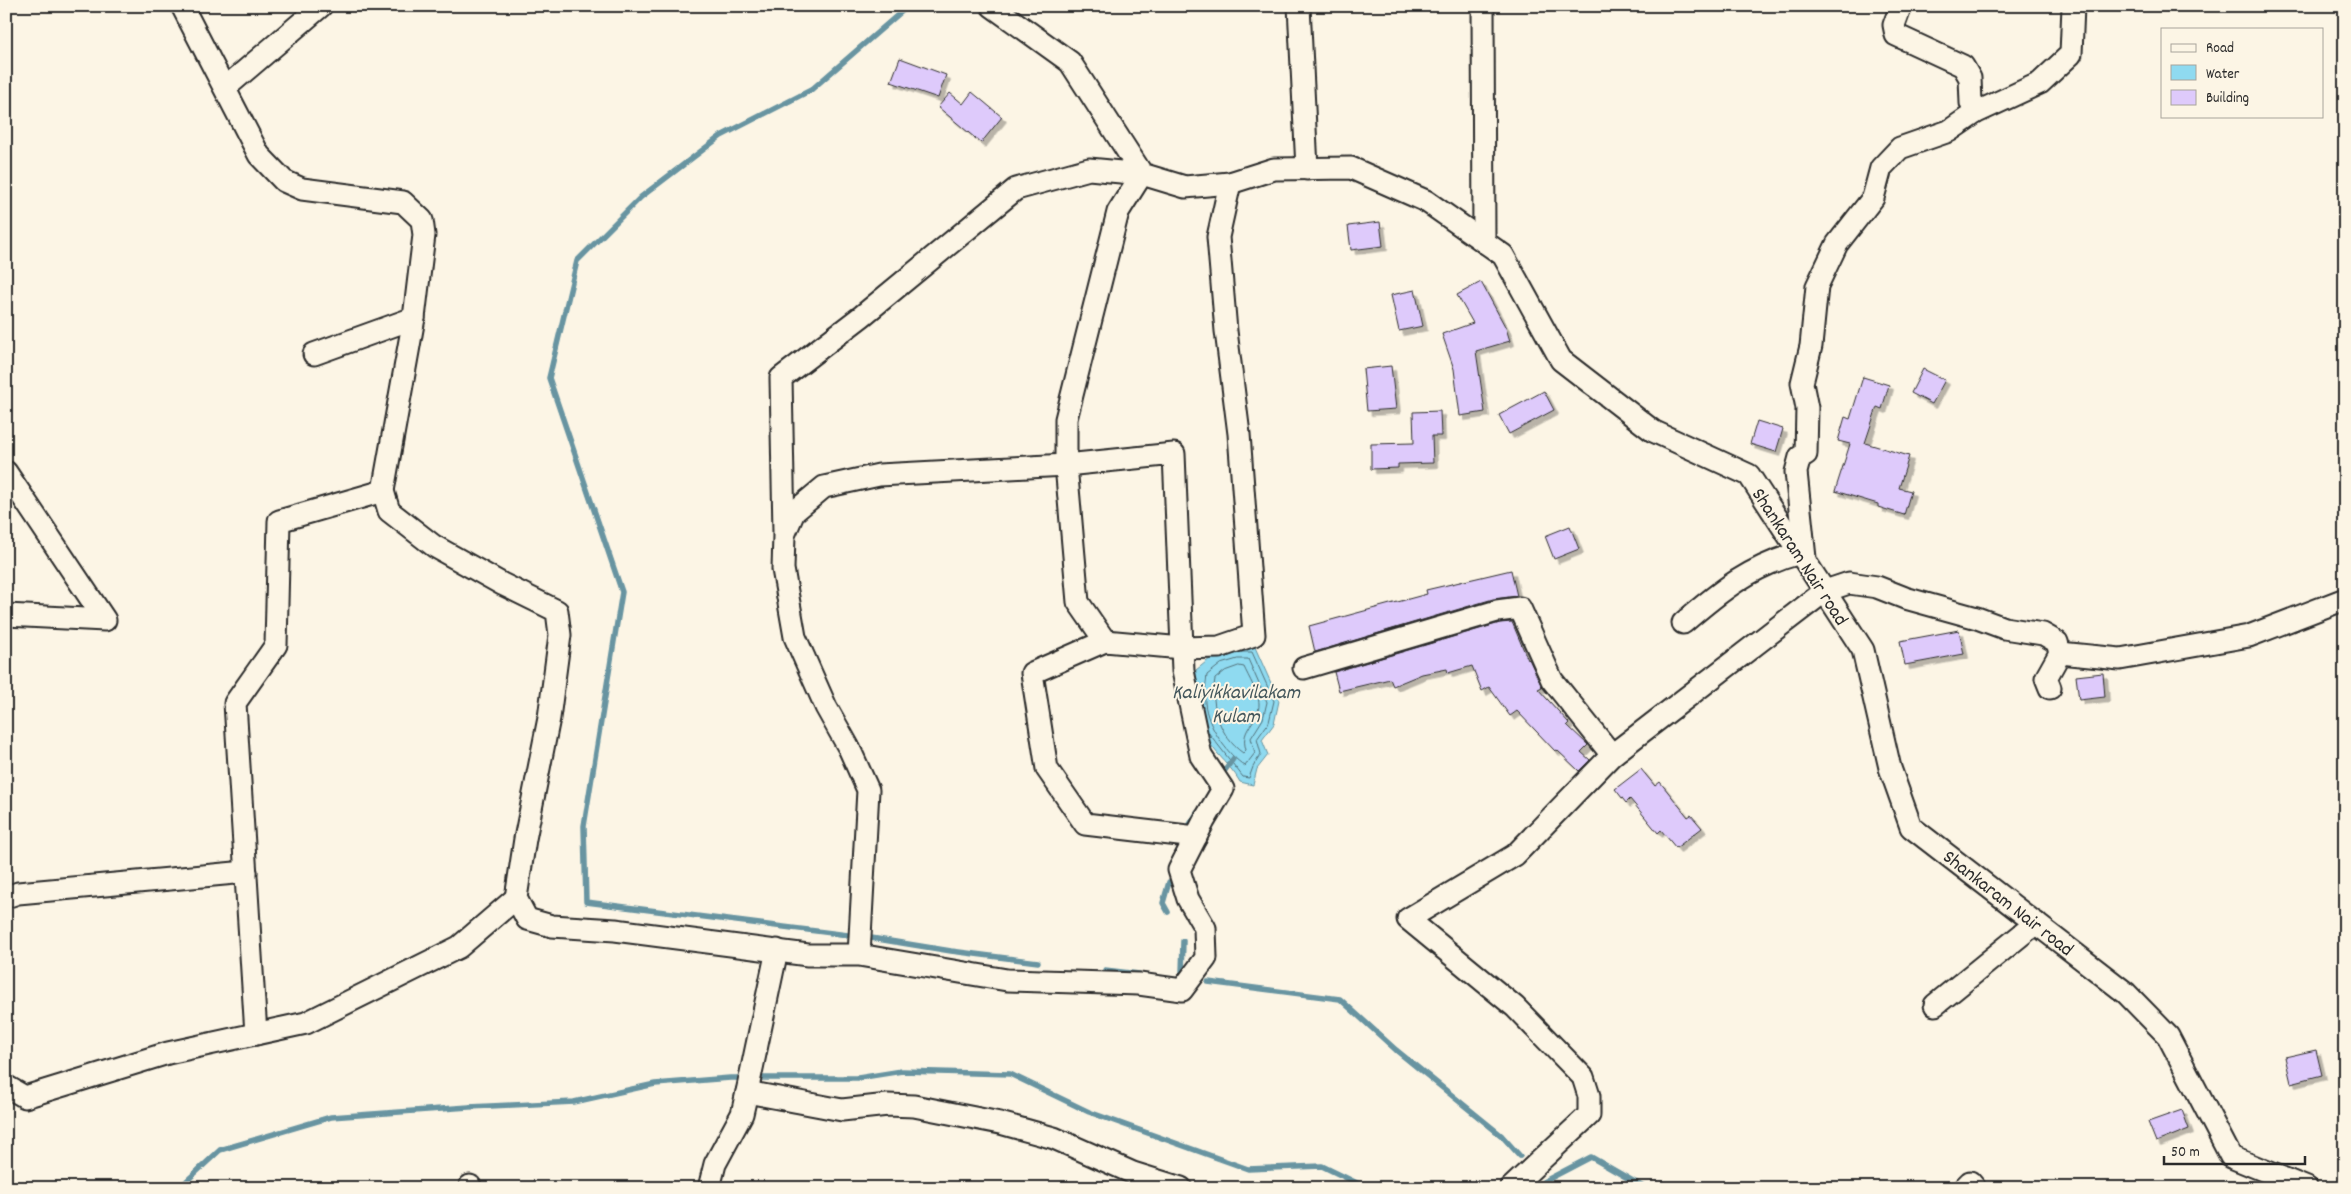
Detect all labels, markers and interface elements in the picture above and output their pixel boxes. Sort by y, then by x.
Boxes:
legend [2161,28,2324,118]
text: Road [2206,38,2234,60]
text: Water [2206,64,2240,86]
text: Building [2206,88,2249,110]
street label: Shankaram Nair road [1743,483,1854,632]
water label: Kaliyikkavilakam Kulam [1172,679,1301,733]
street label: Shankaram Nair road [1936,844,2079,964]
scale bar [2164,1134,2305,1166]
text: 50 m [2171,1142,2200,1164]

